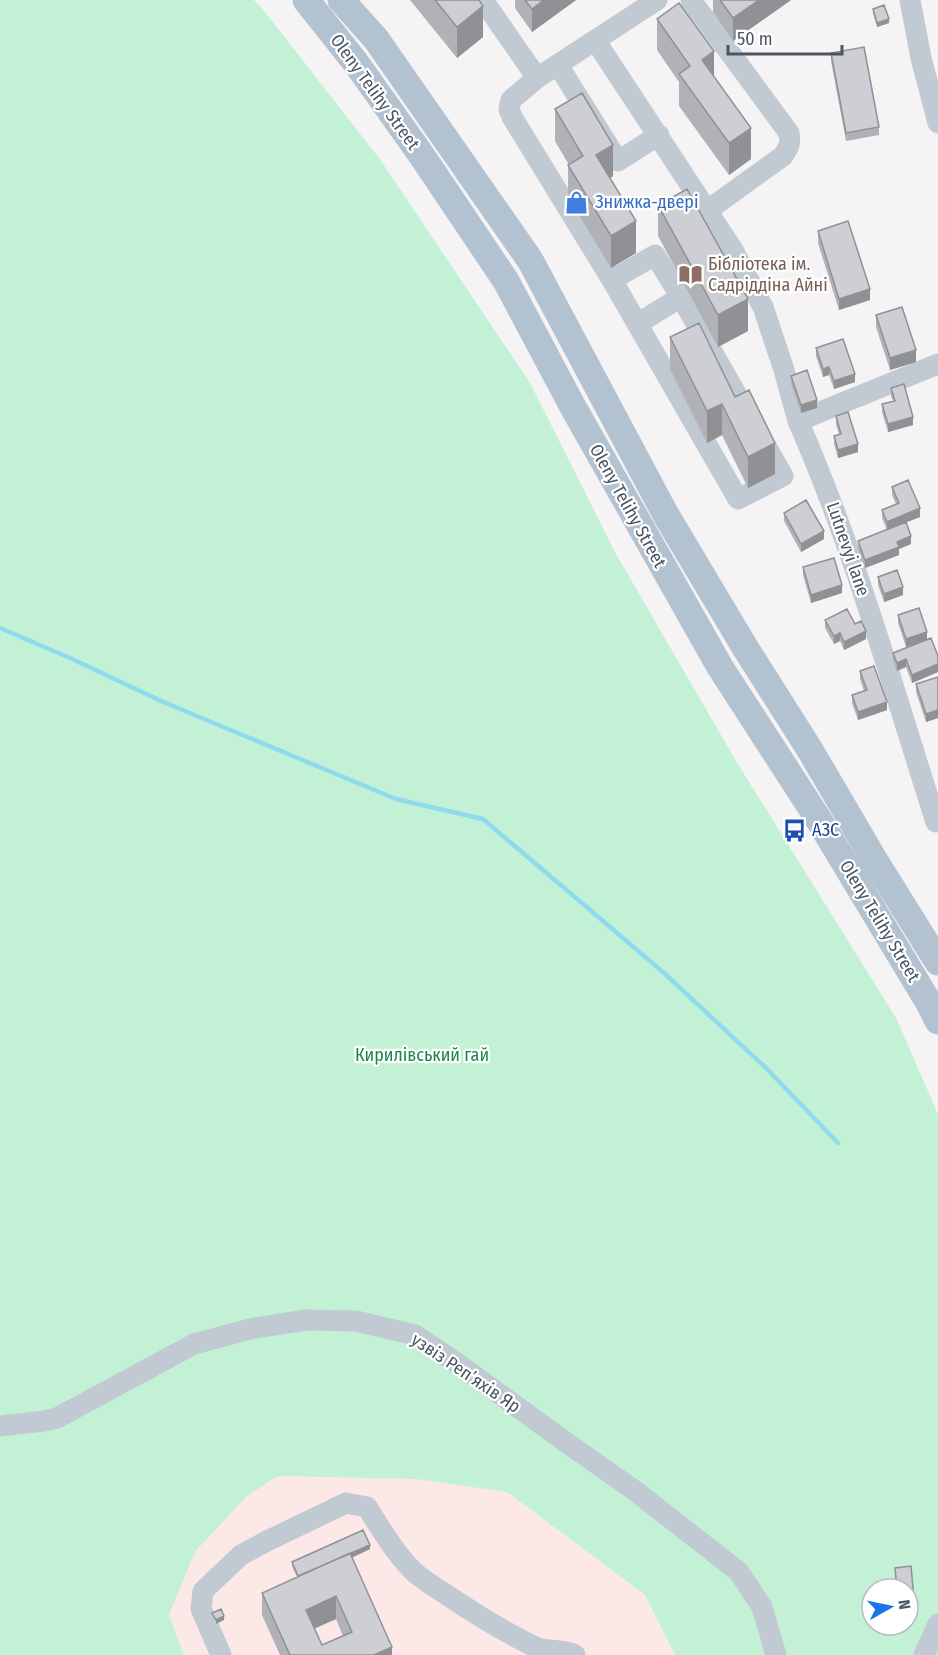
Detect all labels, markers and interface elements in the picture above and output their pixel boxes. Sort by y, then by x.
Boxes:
scale bar [728,18,842,56]
text: 50 m [737,28,773,50]
street label: Oleny Telihy Street [326,30,424,154]
shop icon: Знижка-двері [564,189,590,215]
place label: Знижка-двері [595,191,698,213]
place label: Бібліотека ім. Садріддіна Айні [708,253,828,296]
library icon: Бібліотека ім. Садріддіна Айні [677,261,703,287]
street label: Oleny Telihy Street [585,440,671,572]
street label: Lutnevyi lane [822,499,874,599]
bus stop icon: АЗС [781,817,807,843]
place label: АЗС [812,819,839,841]
street label: Oleny Telihy Street [835,856,925,986]
park label: Кирилівський гай [355,1044,489,1066]
street label: узвіз Репʼяхів Яр [407,1328,525,1418]
north arrow [860,1577,920,1637]
text: N [894,1599,914,1611]

